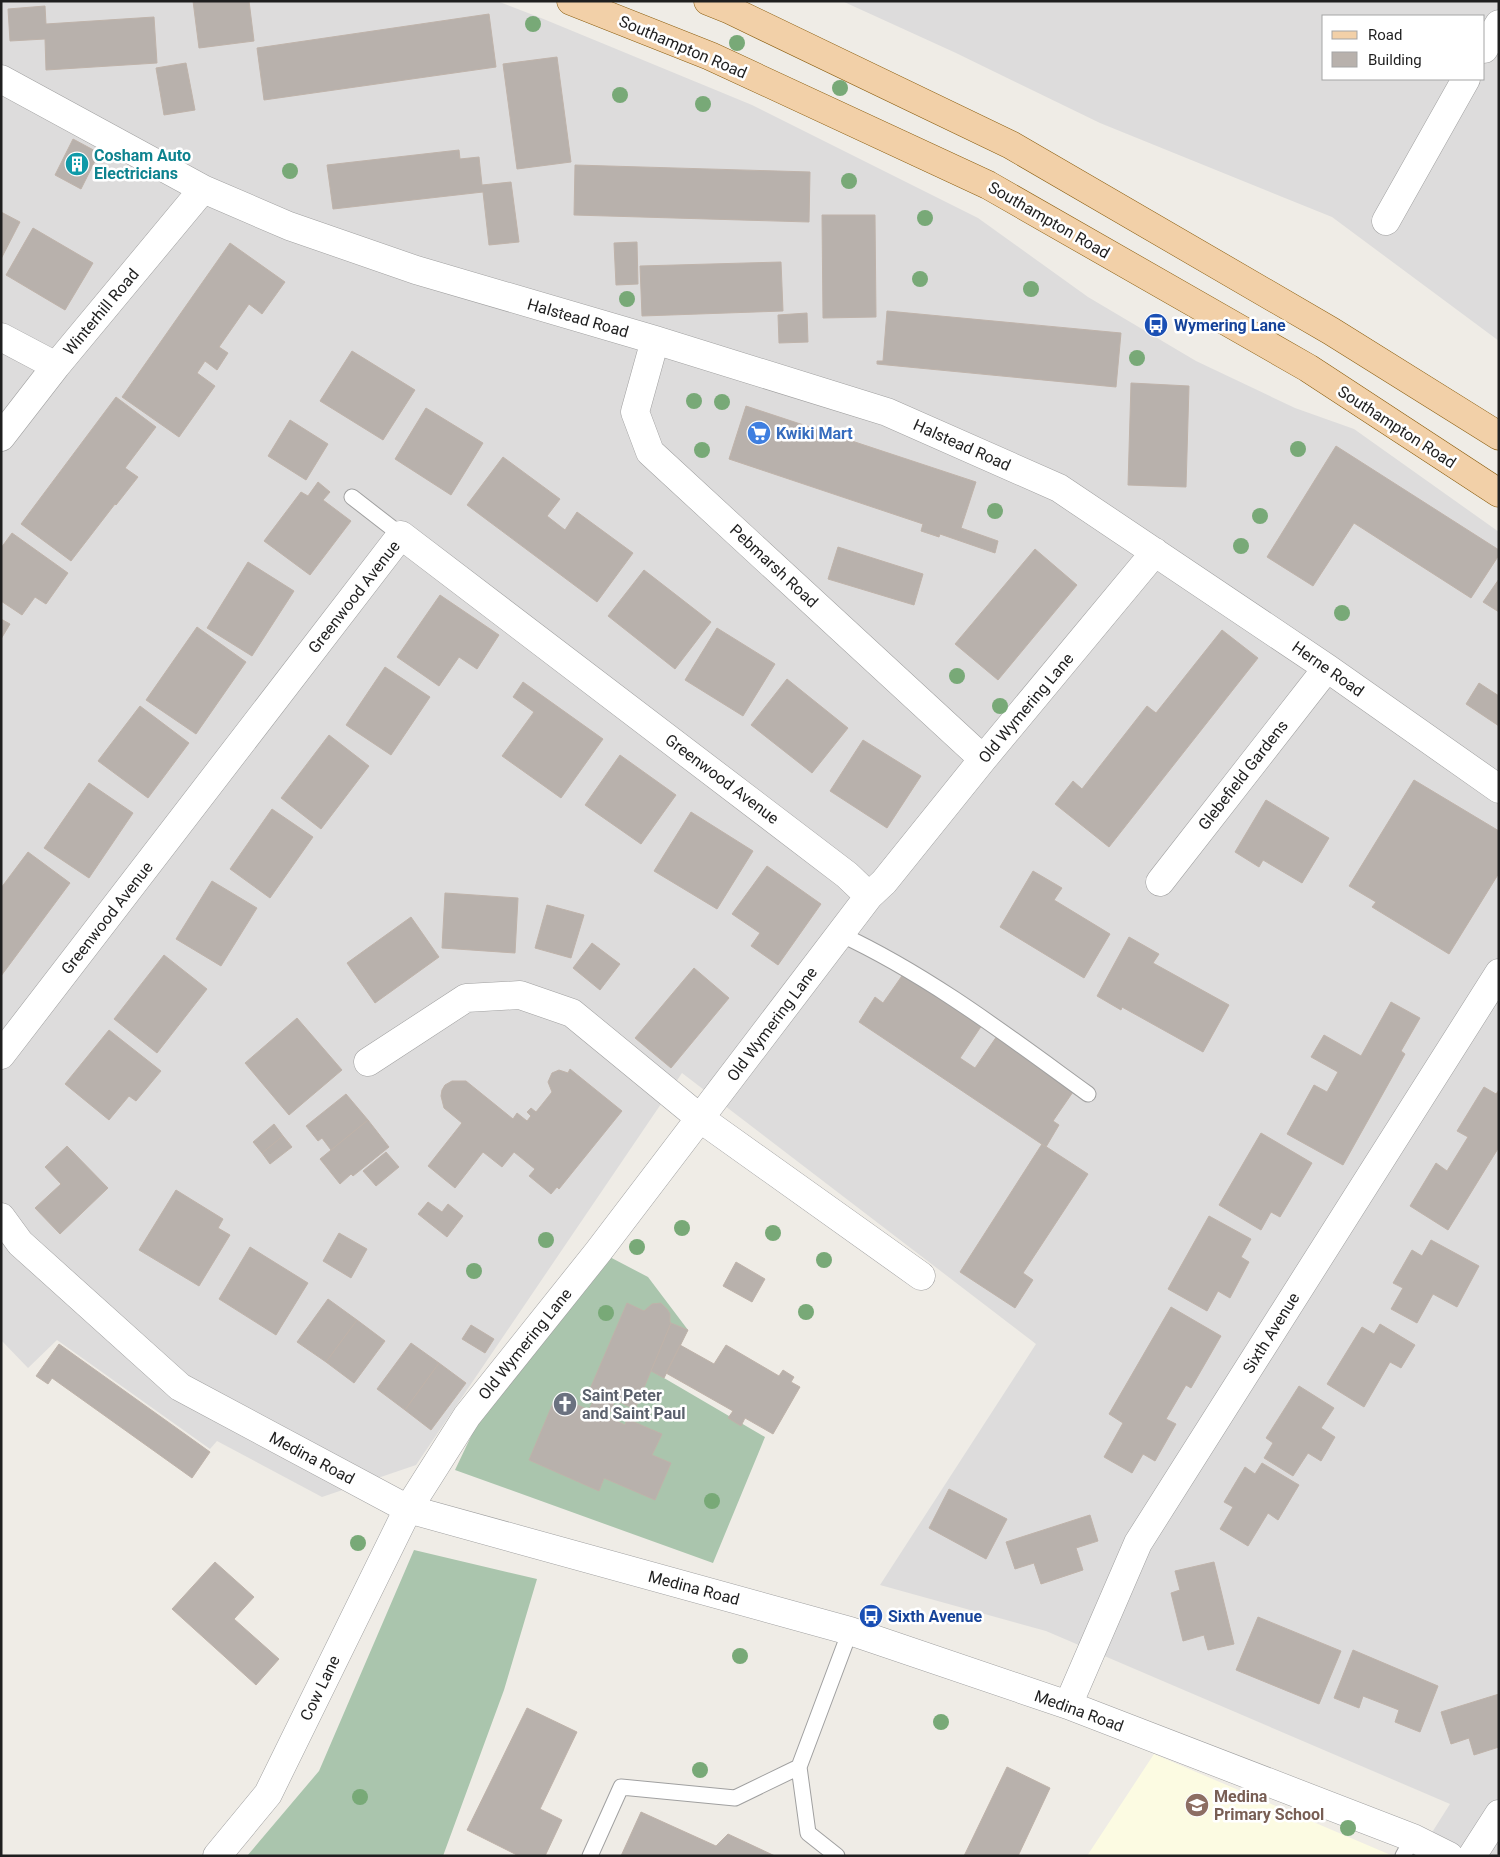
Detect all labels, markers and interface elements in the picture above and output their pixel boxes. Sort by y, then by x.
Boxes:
street label: Southampton Road [616,12,750,82]
legend [1322,15,1485,80]
text: Road [1368,26,1402,44]
text: Building [1368,51,1422,69]
place label: Cosham Auto Electricians [94,146,191,183]
building icon: Cosham Auto Electricians [64,151,90,177]
street label: Southampton Road [985,178,1113,262]
street label: Winterhill Road [59,265,143,359]
street label: Halstead Road [525,294,631,342]
bus stop icon: Wymering Lane [1143,312,1169,338]
place label: Wymering Lane [1174,316,1286,335]
street label: Southampton Road [1334,382,1460,472]
street label: Halstead Road [910,415,1014,475]
supermarket icon: Kwiki Mart [746,420,772,446]
place label: Kwiki Mart [776,424,853,443]
street label: Pebmarsh Road [726,520,822,612]
street label: Greenwood Avenue [304,537,404,657]
street label: Herne Road [1288,637,1368,701]
street label: Old Wymering Lane [974,649,1078,767]
street label: Glebefield Gardens [1194,716,1292,834]
street label: Greenwood Avenue [661,730,783,828]
street label: Greenwood Avenue [57,858,157,978]
street label: Old Wymering Lane [723,963,821,1085]
street label: Old Wymering Lane [474,1284,576,1404]
street label: Sixth Avenue [1239,1289,1303,1377]
place label: Saint Peter and Saint Paul [582,1386,686,1423]
church icon: Saint Peter and Saint Paul [552,1391,578,1417]
street label: Medina Road [266,1428,358,1488]
street label: Medina Road [646,1567,742,1609]
bus stop icon: Sixth Avenue [858,1603,884,1629]
place label: Sixth Avenue [888,1607,983,1626]
street label: Cow Lane [296,1652,344,1724]
street label: Medina Road [1032,1686,1126,1736]
place label: Medina Primary School [1214,1787,1324,1824]
school or university icon: Medina Primary School [1184,1792,1210,1818]

